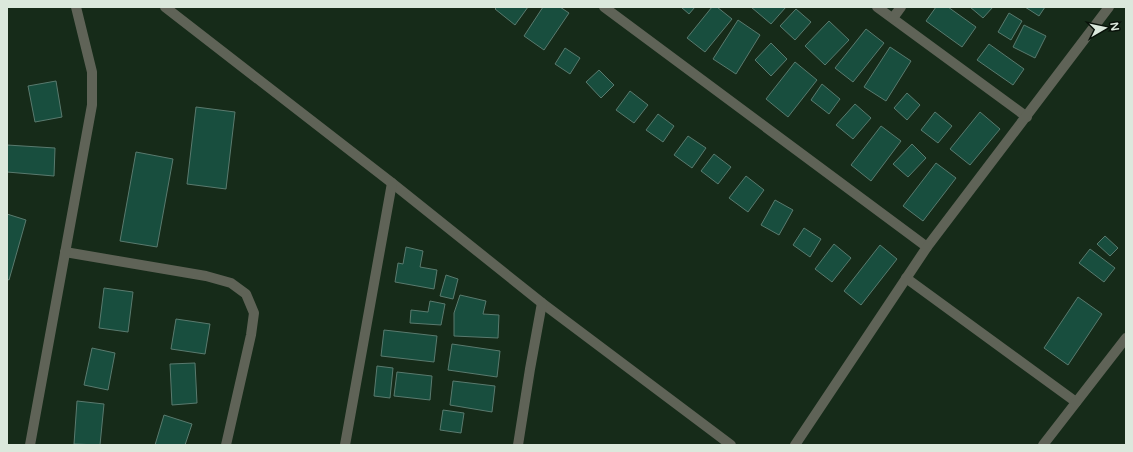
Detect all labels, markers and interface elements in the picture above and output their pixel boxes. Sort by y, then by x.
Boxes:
north arrow [1085,8,1125,48]
text: N [1107,21,1121,32]

